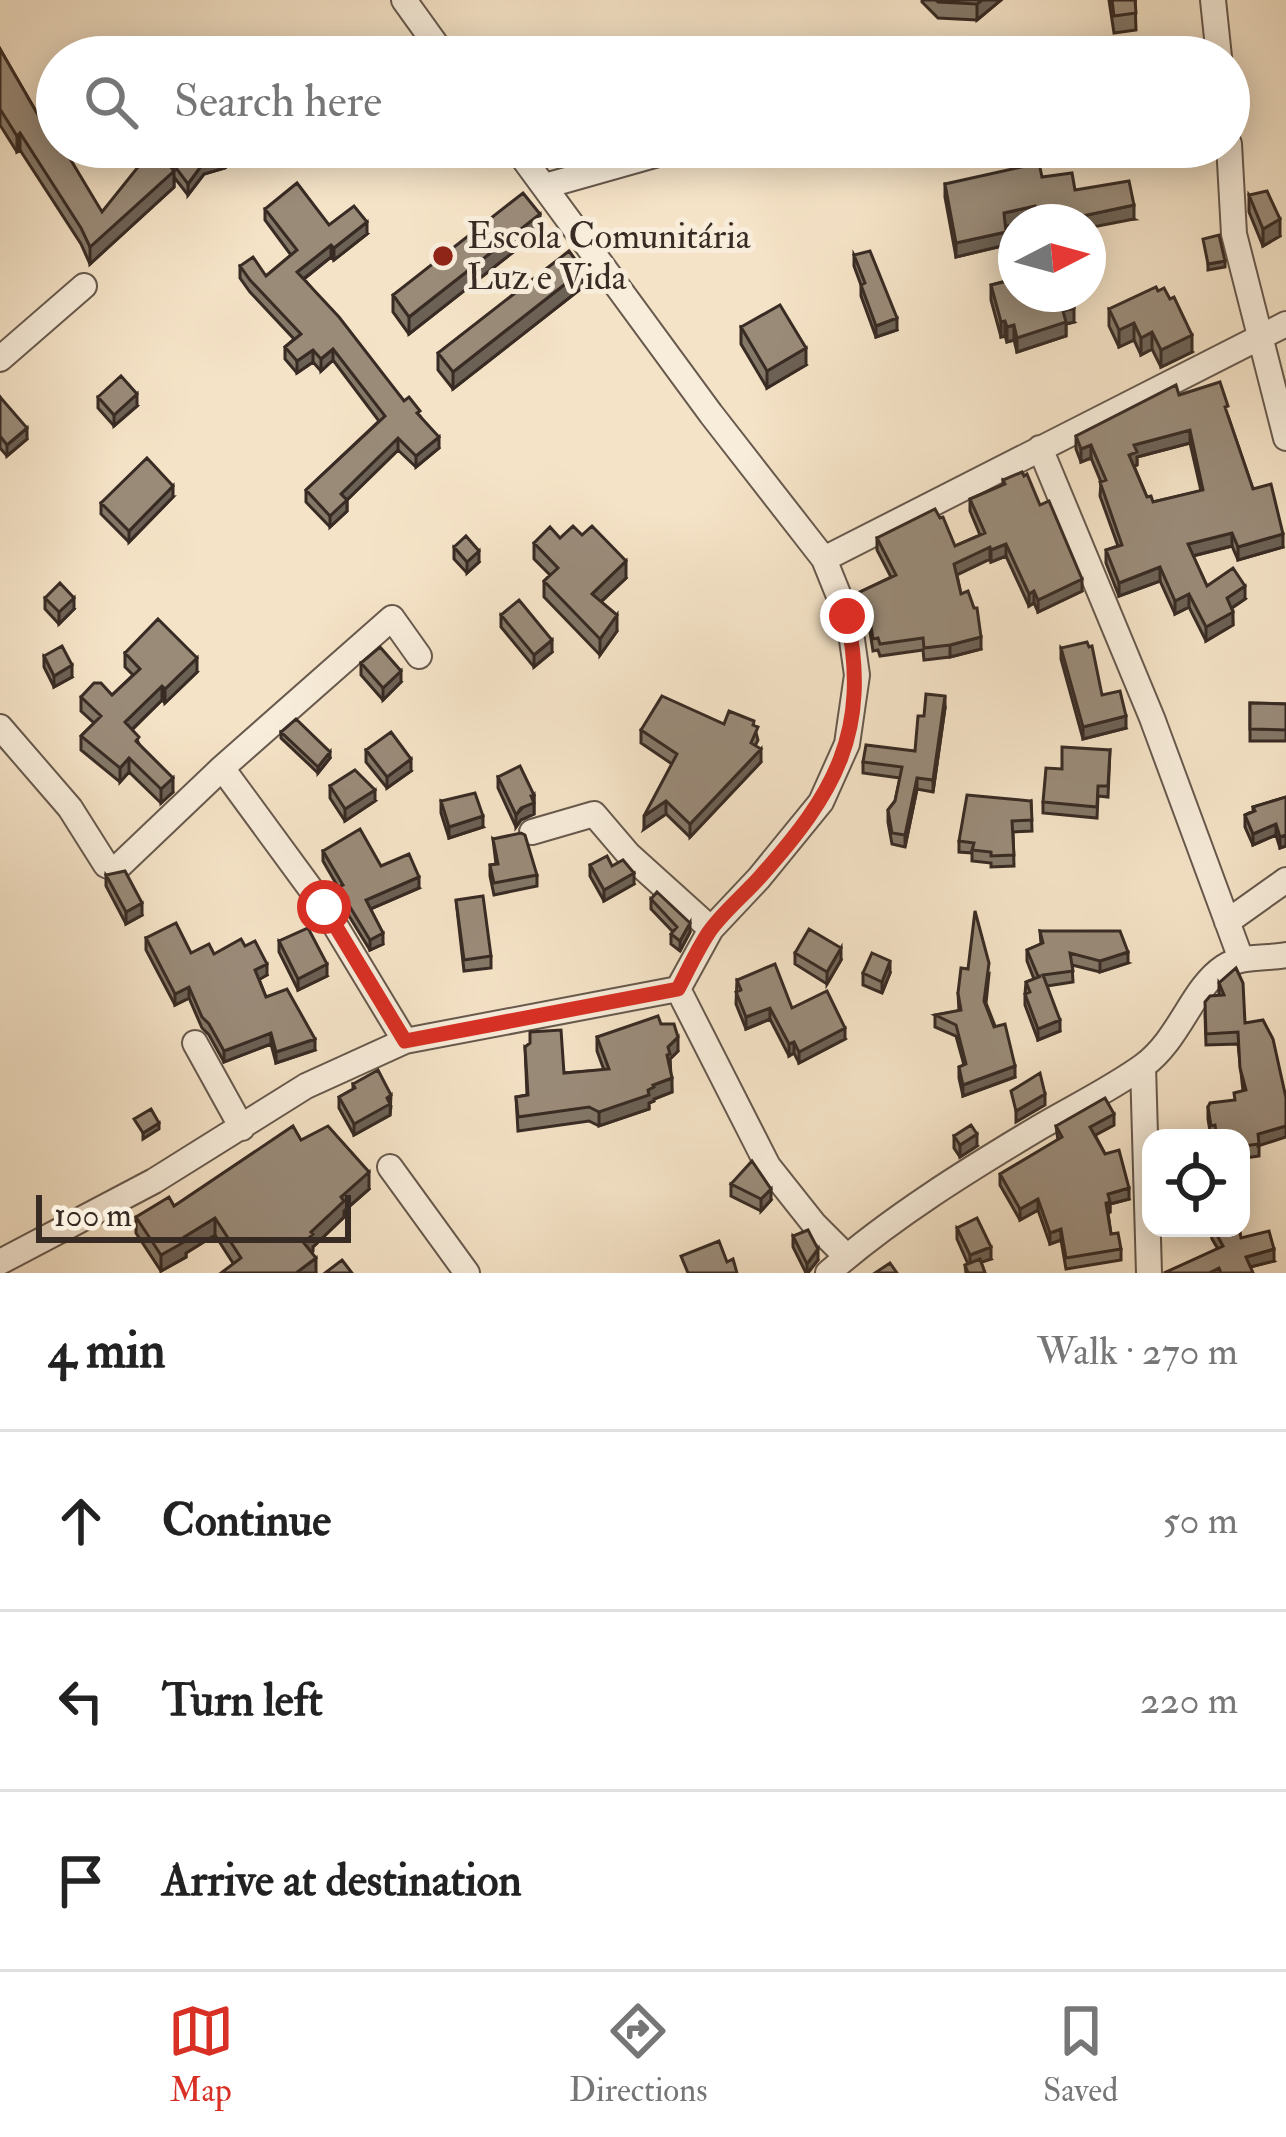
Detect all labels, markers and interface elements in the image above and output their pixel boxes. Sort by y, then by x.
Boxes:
search box [36,36,1250,168]
icon: search [78,69,144,135]
text: Search here [174,74,382,130]
north arrow [998,204,1106,312]
place label: Escola Comunitária Luz e Vida [467,214,752,300]
marker: Escola Comunitária Luz e Vida [430,243,456,269]
route end [820,589,874,643]
route start [297,880,351,934]
map controls [1142,1129,1250,1237]
button: locate [1142,1129,1250,1237]
scale bar [36,1189,351,1242]
text: 100 m [54,1195,132,1236]
text: 4 min [48,1319,166,1383]
text: Walk · 270 m [1037,1327,1238,1376]
icon: ahead [48,1488,114,1554]
text: Continue [162,1493,331,1549]
text: 50 m [1163,1496,1238,1545]
icon: left [48,1668,114,1734]
text: Turn left [162,1673,323,1729]
text: 220 m [1140,1676,1238,1725]
icon: arrive [48,1848,114,1914]
text: Arrive at destination [162,1853,522,1909]
tab: Map [168,1998,234,2111]
tab: Directions [569,1998,708,2111]
tab: Saved [1043,1998,1118,2111]

